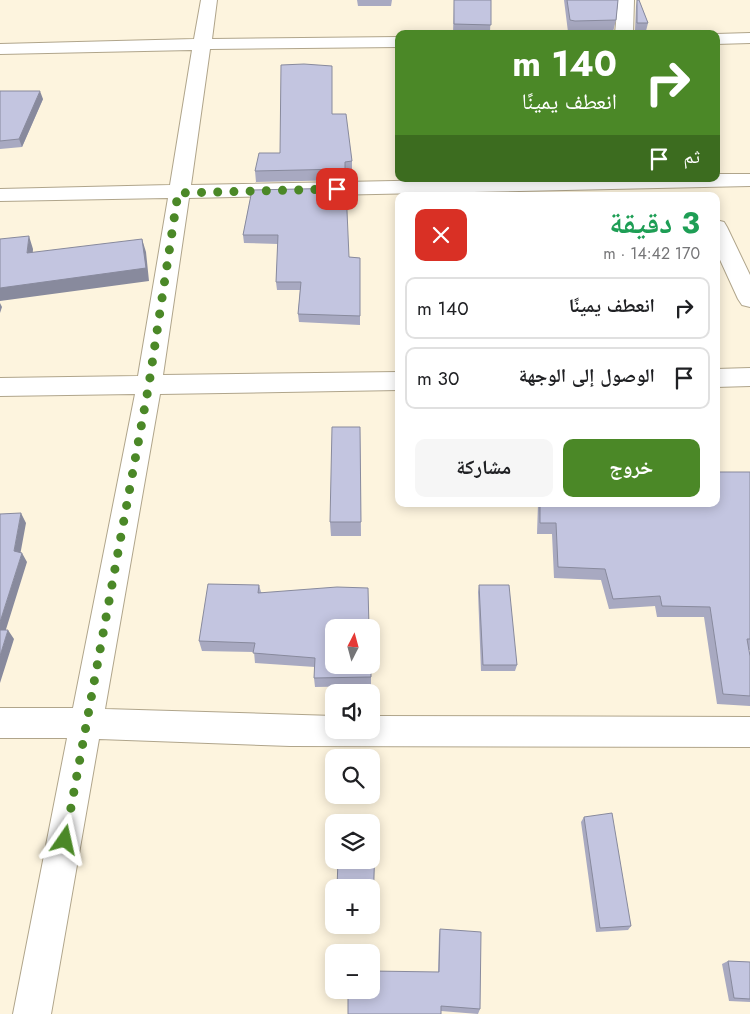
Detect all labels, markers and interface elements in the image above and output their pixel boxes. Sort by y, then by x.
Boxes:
text: 140 m [512,39,617,89]
icon: right [635,50,700,115]
text: انعطف يمينًا [522,85,617,117]
text: ثم [683,143,700,170]
icon: arrive [645,145,673,173]
pin [316,168,358,210]
icon: arrive [323,175,351,203]
text: 3 دقيقة [609,201,700,244]
button: close [415,209,467,261]
text: 170 m · 14:42 [603,242,700,265]
text: انعطف يمينًا [569,292,655,319]
icon: right [670,294,698,322]
text: 140 m [417,295,469,322]
text: الوصول إلى الوجهة [519,362,655,389]
icon: arrive [670,364,698,392]
text: 30 m [417,365,459,392]
button: مشاركة [415,439,553,497]
button: خروج [563,439,700,497]
north arrow [325,619,380,674]
map controls [325,619,380,999]
button: sound [325,684,380,739]
button: search [325,749,380,804]
position arrow [38,813,90,865]
button: layers [325,814,380,869]
button: + [325,879,380,934]
button: − [325,944,380,999]

